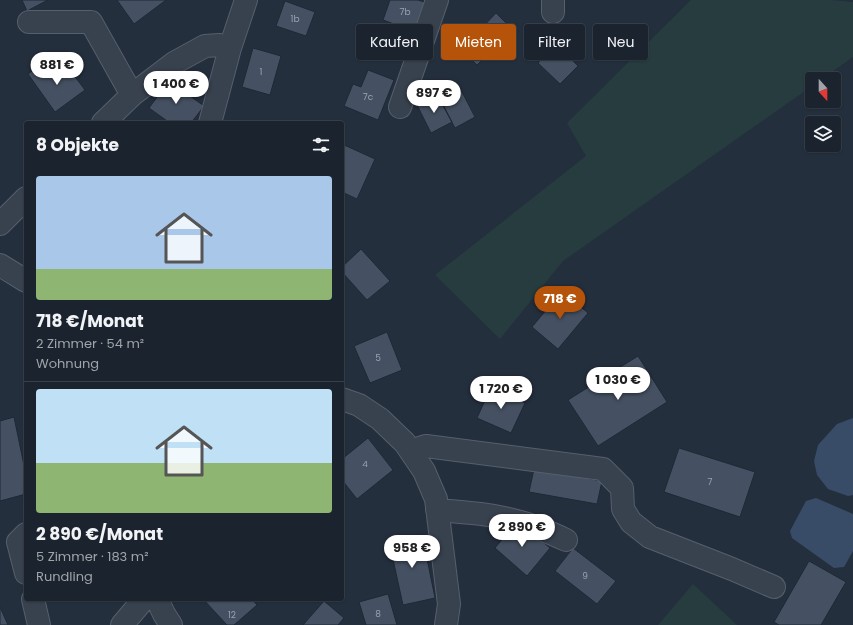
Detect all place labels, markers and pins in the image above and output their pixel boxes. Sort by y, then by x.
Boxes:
pin: 881 € [29,52,85,86]
pin: 1 400 € [139,71,213,105]
pin: 897 € [406,80,462,114]
pin: 718 € [532,286,588,320]
pin: 1 030 € [581,367,655,401]
pin: 1 720 € [464,376,538,410]
pin: 2 890 € [485,514,559,548]
pin: 958 € [384,535,440,569]

